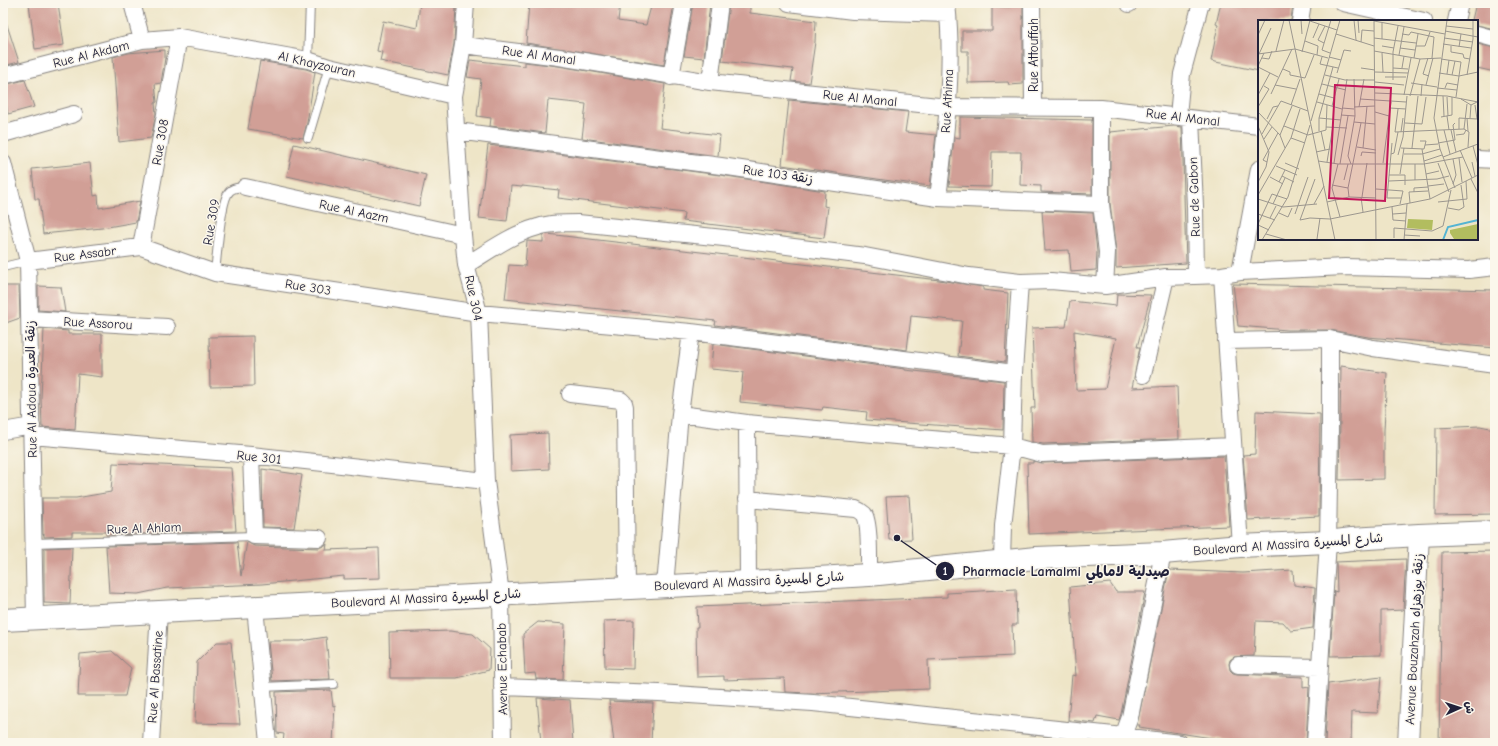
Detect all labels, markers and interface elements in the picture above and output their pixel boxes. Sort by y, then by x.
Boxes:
street label: Rue Attouffah [1026,18,1041,92]
inset map [1258,20,1478,240]
street label: Rue Al Akdam [51,37,131,71]
street label: Rue Al Manal [501,42,577,68]
street label: Al Khayzouran [277,48,357,80]
street label: Rue Athima [938,69,956,133]
street label: Rue Al Manal [822,87,898,109]
street label: Rue Al Manal [1145,105,1221,129]
street label: Rue 308 [149,118,171,166]
street label: Rue de Gabon [1185,157,1203,237]
street label: Rue 103 زنقة [742,162,814,187]
street label: Rue Al Aazm [318,196,390,226]
street label: Rue 309 [200,198,222,246]
street label: Rue Assabr [53,243,118,265]
street label: Rue 304 [462,274,486,322]
street label: Rue 303 [284,276,332,298]
street label: Rue Assorou [63,314,133,332]
street label: Rue Al Adoua زنقة العدوة [22,320,41,458]
street label: Rue 301 [236,447,282,467]
street label: Rue Al Ahlam [106,519,182,537]
street label: Boulevard Al Massira شارع المسيرة [1193,530,1384,560]
street label: Avenue Bouzahzah زنقة بوزهزاه [1402,553,1427,725]
callout: Pharmacie Lamalmi صيدلية لامالمي [935,558,1178,584]
text: Pharmacie Lamalmi صيدلية لامالمي [962,563,1170,584]
text: 1 [943,564,948,578]
street label: Boulevard Al Massira شارع المسيرة [654,569,845,595]
street label: Boulevard Al Massira شارع المسيرة [331,586,522,612]
street label: Avenue Echabab [494,623,510,715]
street label: Rue Al Bassatine [144,630,166,724]
north arrow [1440,688,1480,728]
text: ش [1463,701,1476,714]

